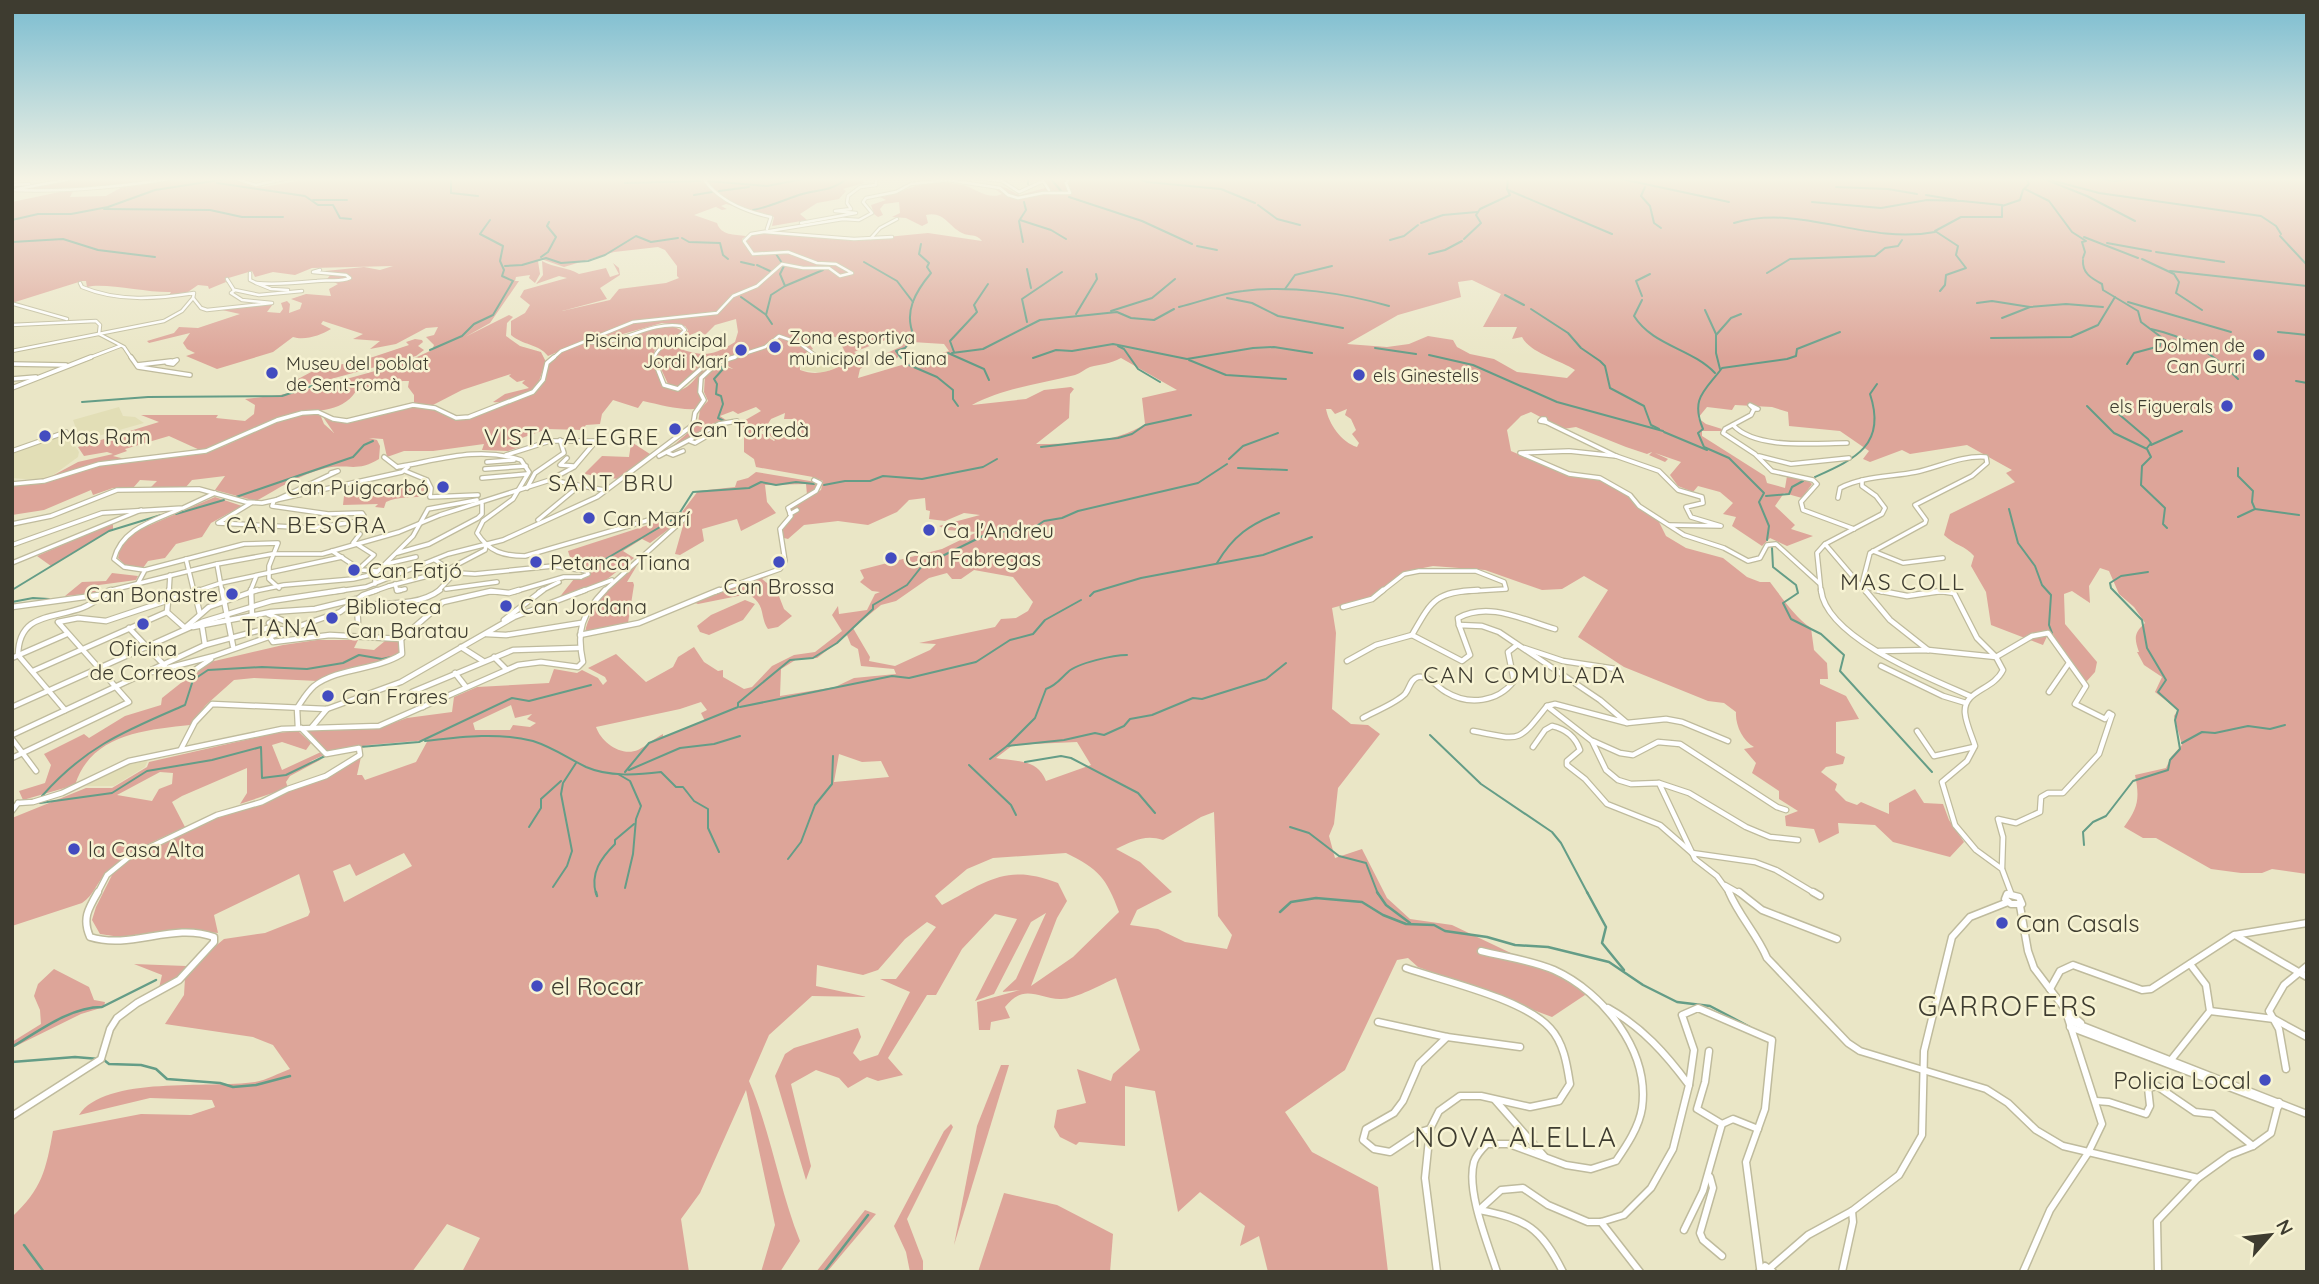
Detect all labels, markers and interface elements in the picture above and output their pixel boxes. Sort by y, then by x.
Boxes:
place label: Zona esportiva municipal de Tiana [789,326,947,370]
place label: Piscina municipal Jordi Marí [585,329,727,373]
place label: Dolmen de Can Gurri [2154,334,2245,378]
marker: Zona esportiva municipal de Tiana [767,339,783,355]
marker: Piscina municipal Jordi Marí [733,342,749,358]
marker: Dolmen de Can Gurri [2251,347,2267,363]
place label: Museu del poblat de Sent-romà [286,352,429,396]
place label: els Ginestells [1373,364,1479,387]
marker: Museu del poblat de Sent-romà [264,365,280,381]
marker: els Ginestells [1351,367,1367,383]
place label: els Figuerals [2110,395,2213,418]
marker: els Figuerals [2219,398,2235,414]
place label: Can Torredà [689,416,809,442]
marker: Can Torredà [667,421,683,437]
district label: VISTA ALEGRE [484,422,660,451]
place label: Mas Ram [59,423,151,449]
marker: Mas Ram [37,428,53,444]
district label: SANT BRU [548,468,676,497]
place label: Can Puigcarbó [286,474,429,500]
marker: Can Puigcarbó [435,479,451,495]
place label: Can Marí [603,505,690,531]
district label: CAN BESORA [226,510,388,539]
marker: Can Marí [581,510,597,526]
place label: Ca l'Andreu [943,517,1054,543]
marker: Ca l'Andreu [921,522,937,538]
place label: Can Fabregas [905,545,1041,571]
place label: Petanca Tiana [550,549,690,575]
marker: Can Fabregas [883,550,899,566]
marker: Petanca Tiana [528,554,544,570]
marker: Can Brossa [771,554,787,570]
place label: Can Fatjó [368,557,462,583]
marker: Can Fatjó [346,562,362,578]
district label: MAS COLL [1840,567,1966,596]
place label: Can Brossa [724,573,834,599]
place label: Can Bonastre [86,581,218,607]
marker: Can Bonastre [224,586,240,602]
place label: Biblioteca Can Baratau [346,593,469,643]
place label: Can Jordana [520,593,647,619]
marker: Can Jordana [498,598,514,614]
marker: Biblioteca Can Baratau [324,610,340,626]
district label: TIANA [241,612,321,642]
marker: Oficina de Correos [135,616,151,632]
place label: Oficina de Correos [90,635,196,685]
district label: CAN COMULADA [1423,660,1627,689]
place label: Can Frares [342,683,448,709]
marker: Can Frares [320,688,336,704]
place label: la Casa Alta [88,836,204,862]
marker: la Casa Alta [66,841,82,857]
place label: Can Casals [2016,908,2140,938]
marker: Can Casals [1994,915,2010,931]
place label: el Rocar [551,971,643,1001]
marker: el Rocar [529,978,545,994]
district label: GARROFERS [1918,988,2098,1023]
place label: Policia Local [2113,1065,2251,1095]
marker: Policia Local [2257,1072,2273,1088]
district label: NOVA ALELLA [1414,1119,1618,1154]
north arrow [2235,1200,2305,1270]
text: N [2271,1215,2299,1239]

